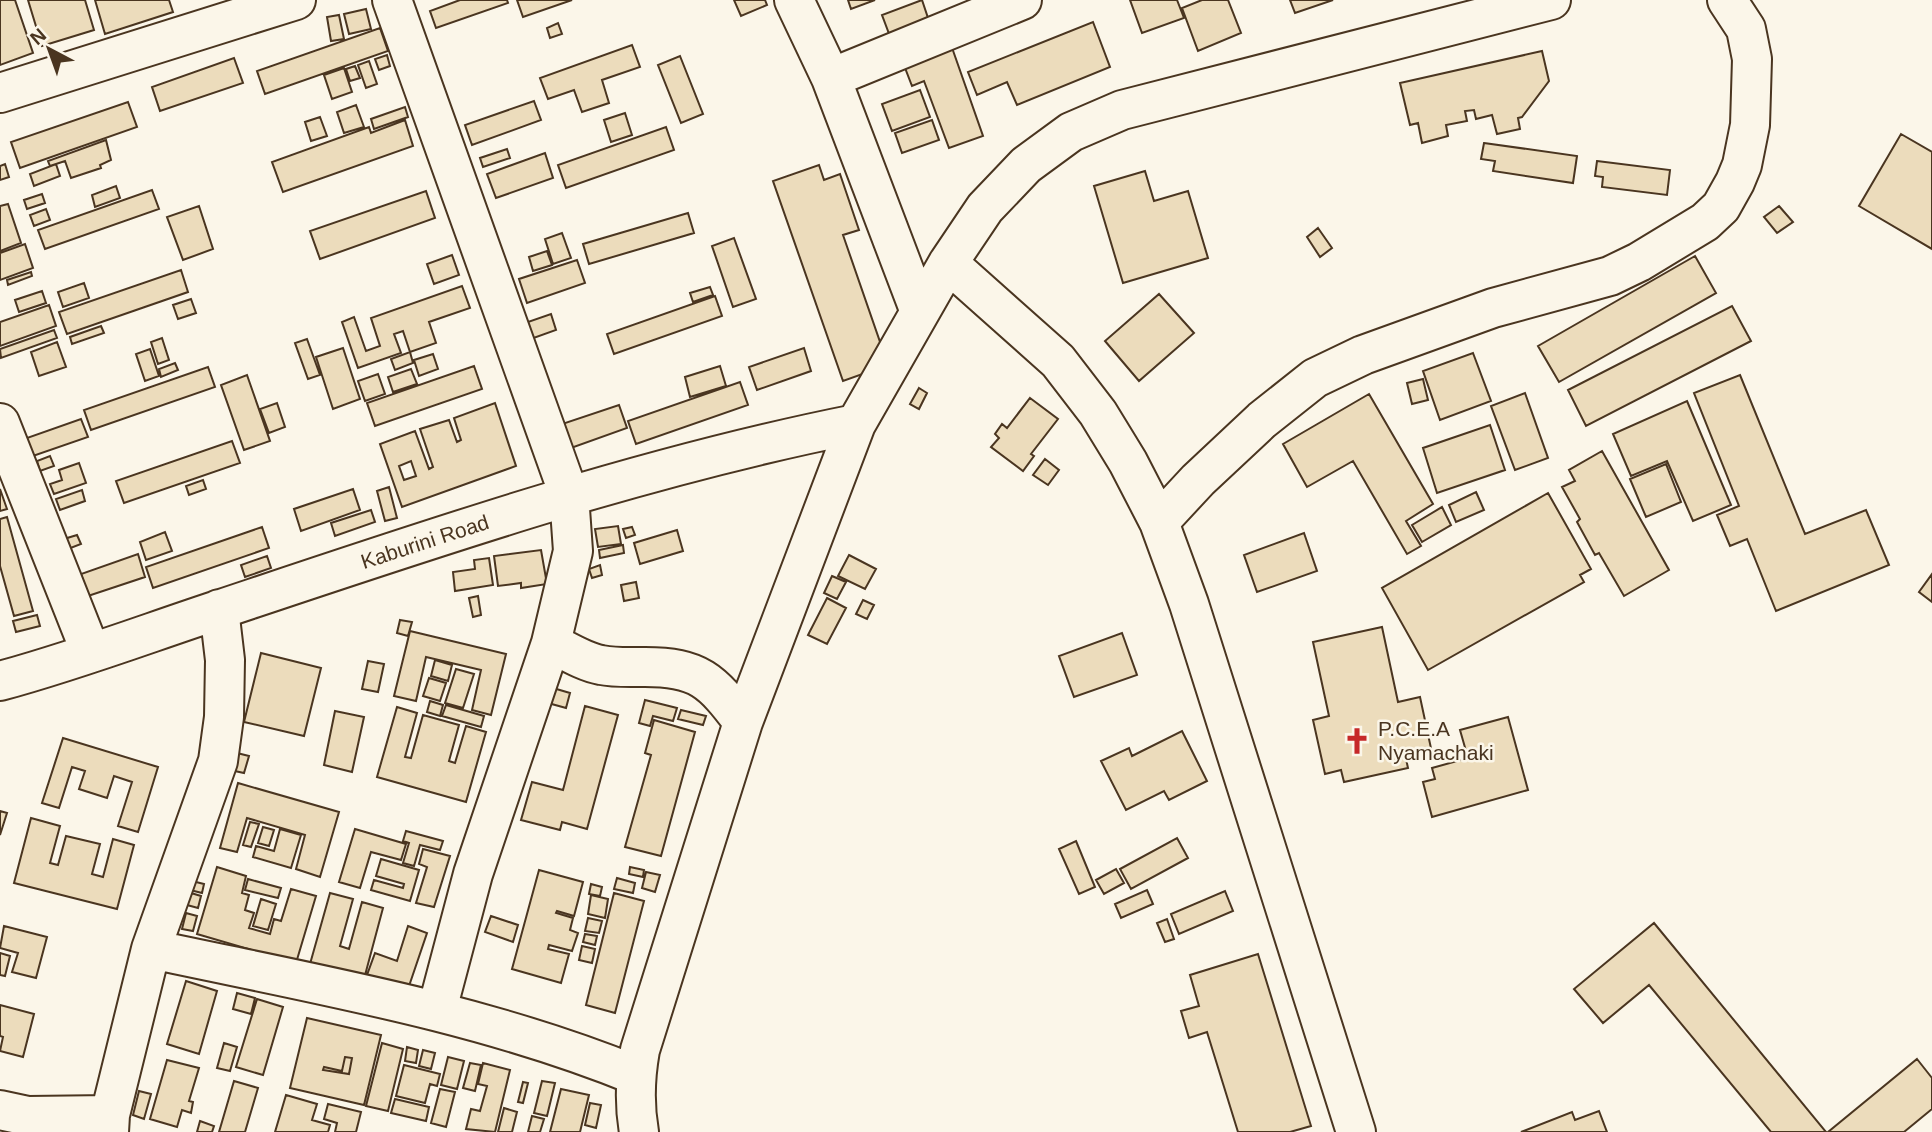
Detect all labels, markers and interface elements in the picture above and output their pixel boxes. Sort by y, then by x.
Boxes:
north arrow [14,14,84,84]
text: N [26,24,50,49]
street label: Kaburini Road [358,510,492,573]
place label: P.C.E.A Nyamachaki [1378,717,1494,764]
church icon: P.C.E.A Nyamachaki [1342,726,1372,756]

